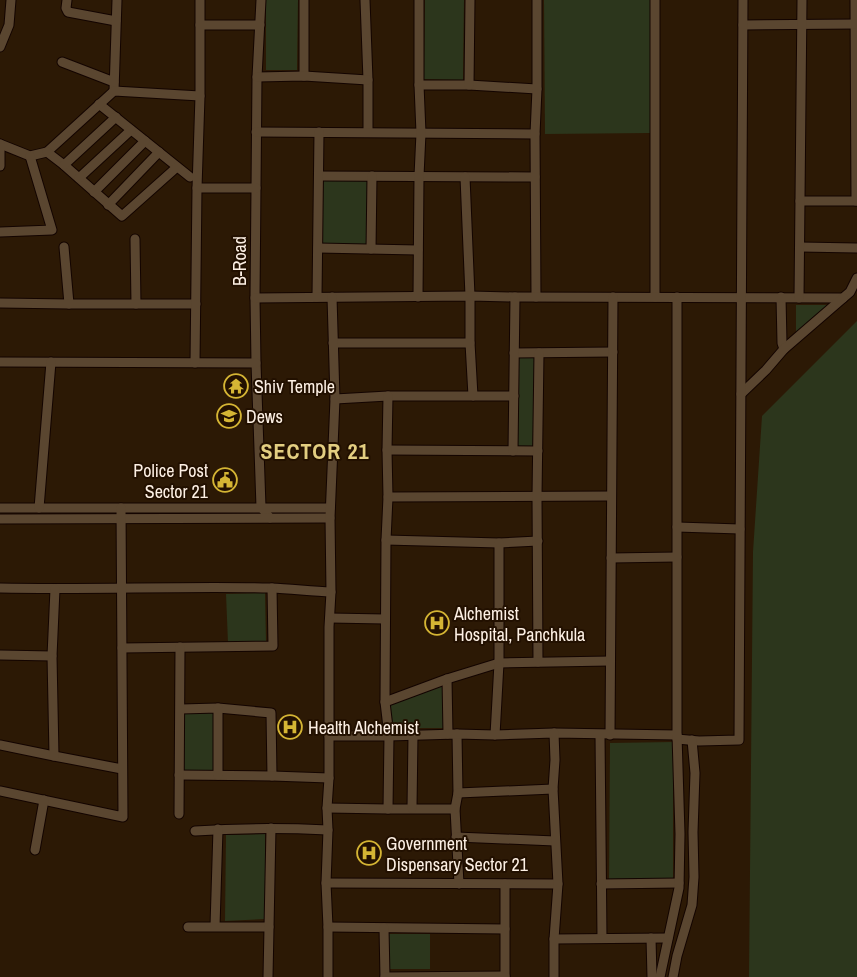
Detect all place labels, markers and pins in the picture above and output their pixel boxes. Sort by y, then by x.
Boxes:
temple icon: Shiv Temple [223,373,249,399]
place label: Shiv Temple [254,374,335,399]
school or university icon: Dews [216,403,242,429]
place label: Dews [246,404,283,429]
place label: Police Post Sector 21 [133,458,209,504]
public building icon: Police Post Sector 21 [212,467,238,493]
place label: Alchemist Hospital, Panchkula [453,601,585,647]
hospital icon: Alchemist Hospital, Panchkula [424,610,450,636]
hospital icon: Health Alchemist [277,714,303,740]
place label: Health Alchemist [308,715,419,740]
place label: Government Dispensary Sector 21 [386,831,529,877]
hospital icon: Government Dispensary Sector 21 [356,840,382,866]

